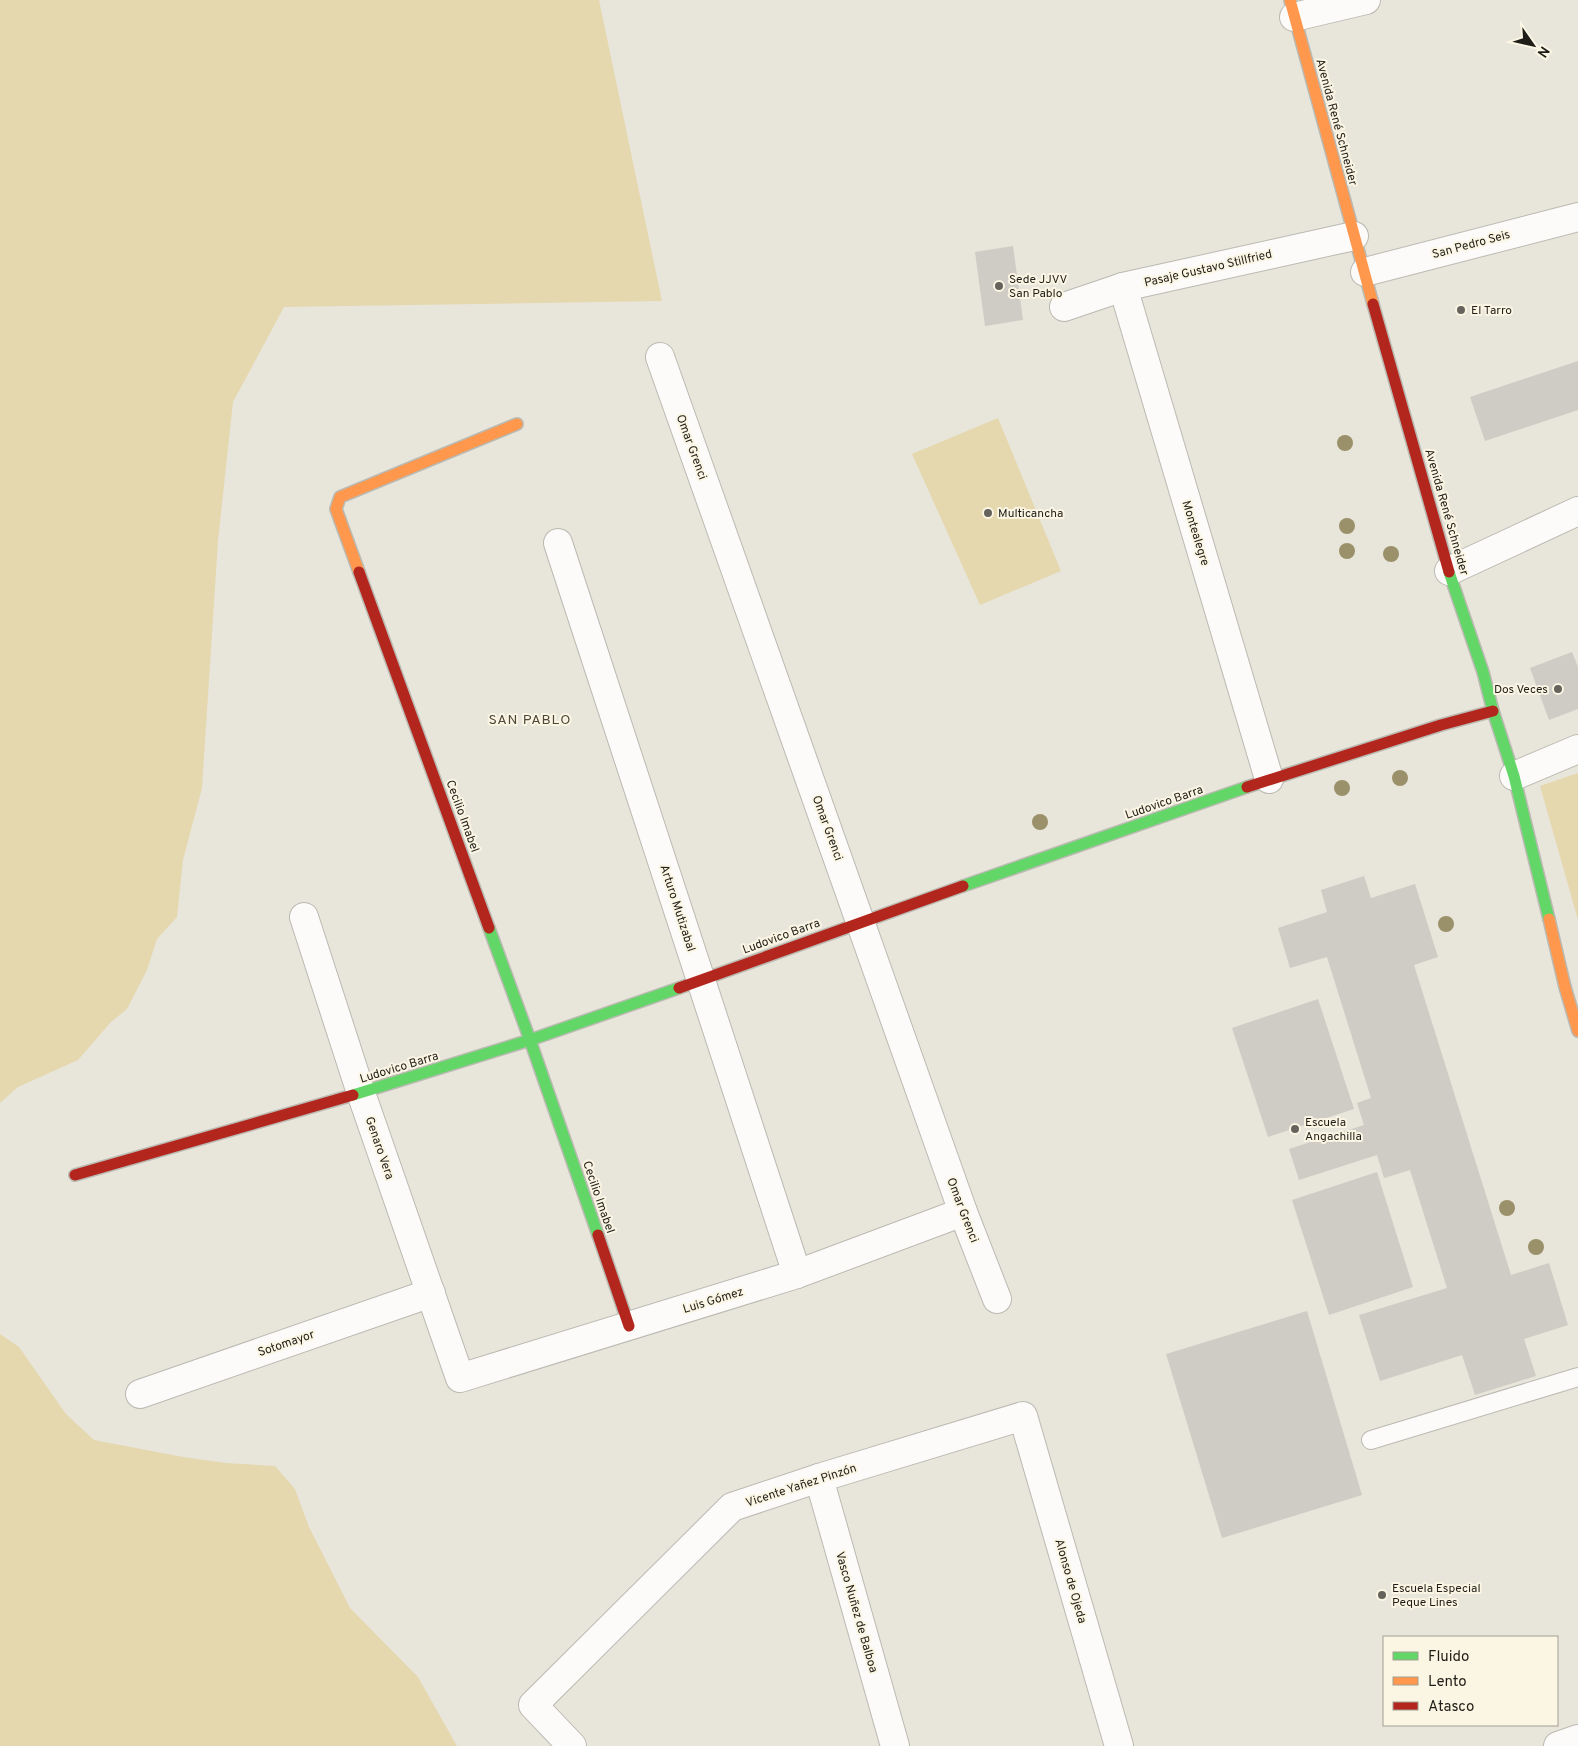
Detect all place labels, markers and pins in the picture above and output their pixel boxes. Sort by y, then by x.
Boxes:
place label: Sede JJVV San Pablo [1009,272,1068,302]
marker: Sede JJVV San Pablo [993,280,1005,292]
place label: El Tarro [1471,303,1512,319]
marker: El Tarro [1455,304,1467,316]
place label: Multicancha [998,506,1063,522]
marker: Multicancha [982,507,994,519]
place label: Dos Veces [1494,682,1548,698]
marker: Dos Veces [1552,683,1564,695]
place label: Escuela Angachilla [1305,1115,1362,1145]
marker: Escuela Angachilla [1289,1123,1301,1135]
place label: Escuela Especial Peque Lines [1392,1581,1481,1611]
marker: Escuela Especial Peque Lines [1376,1589,1388,1601]

